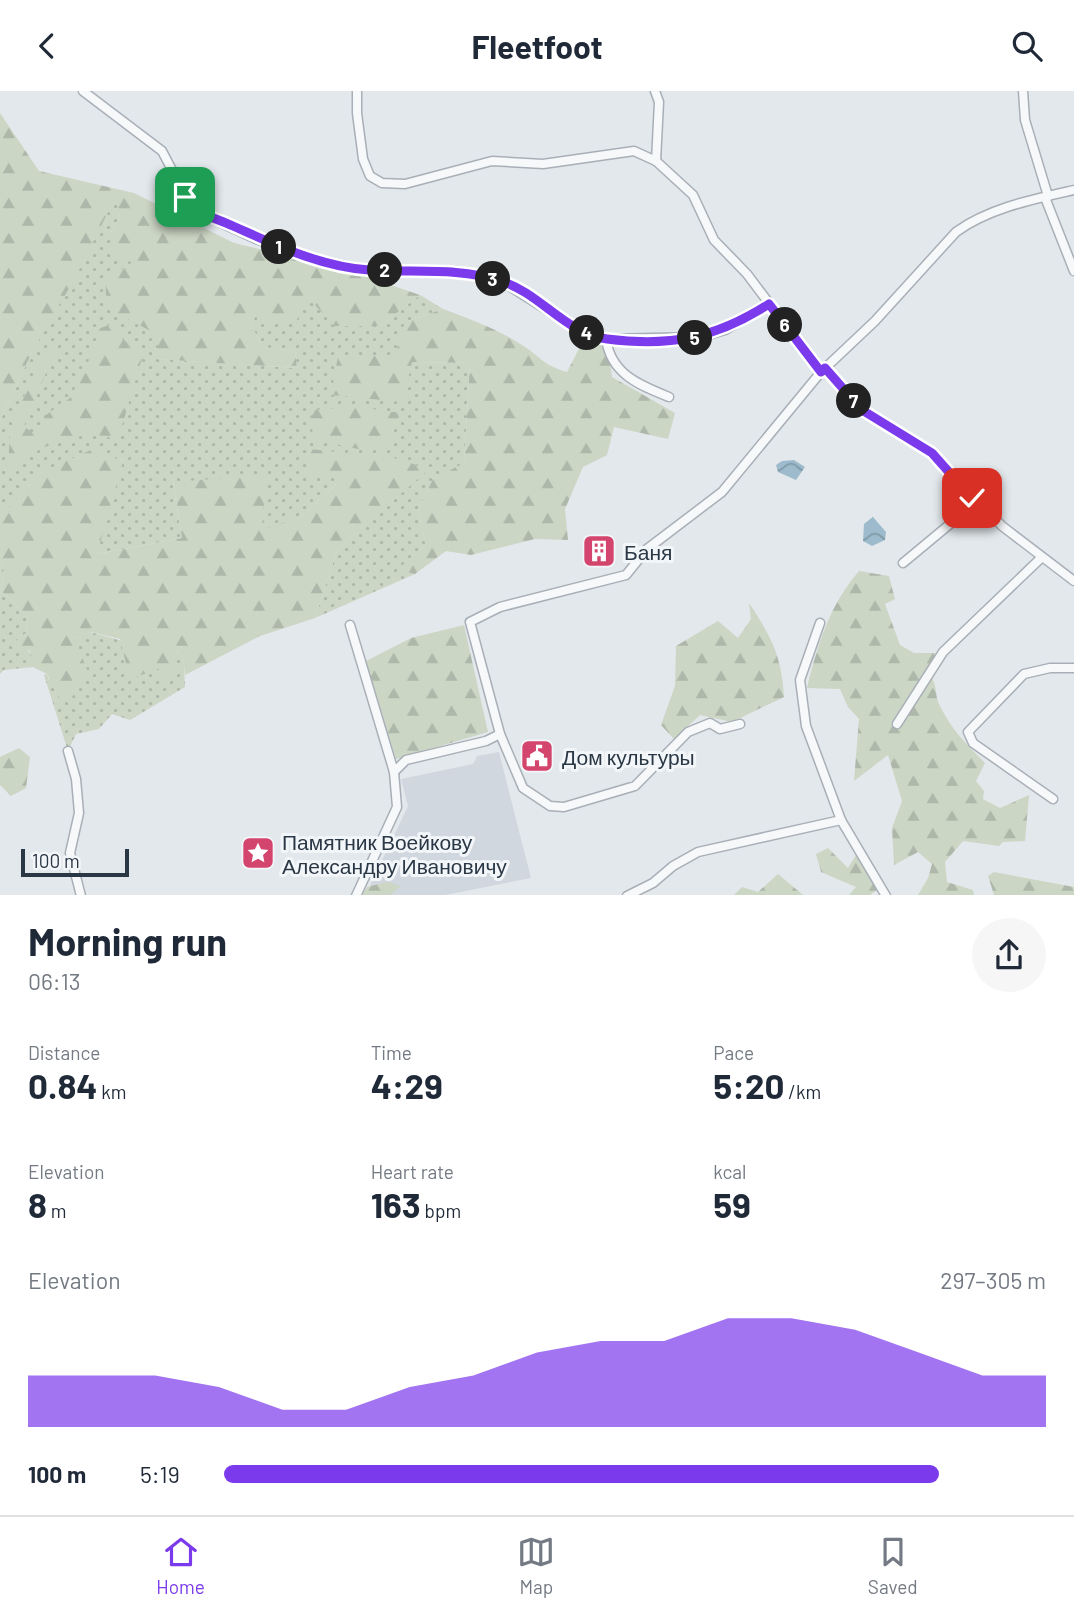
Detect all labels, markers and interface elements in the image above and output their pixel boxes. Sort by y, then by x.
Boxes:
icon: back [28,27,66,65]
text: Fleetfoot [471,27,603,65]
icon: search [1008,27,1046,65]
pin [155,167,215,227]
icon: arrive [166,178,204,216]
pin: 1 [262,229,296,265]
text: 1 [275,235,282,258]
pin: 2 [368,253,402,287]
text: 2 [379,258,390,281]
pin: 3 [476,261,510,297]
text: 3 [487,267,498,290]
pin: 6 [768,307,802,343]
text: 6 [779,313,790,336]
pin: 4 [570,315,604,351]
text: 4 [581,321,592,344]
pin: 5 [678,321,712,355]
text: 5 [689,326,700,349]
pin: 7 [836,383,872,419]
text: 7 [849,389,858,412]
pin [942,468,1002,528]
icon: check [953,479,991,517]
building icon: Баня [580,532,618,570]
place label: Баня [624,539,672,564]
public building icon: Дом культуры [518,737,556,775]
place label: Дом культуры [562,744,695,769]
place label: Памятник Воейкову Александру Ивановичу [282,829,507,878]
place icon: Памятник Воейкову Александру Ивановичу [239,834,277,872]
scale bar [21,846,130,878]
text: 100 m [32,849,80,872]
text: Morning run [28,918,227,964]
button: share [972,918,1046,992]
text: 06:13 [28,967,81,995]
text: Distance [28,1041,100,1064]
text: Time [371,1041,412,1064]
text: Pace [713,1041,754,1064]
text: 0.84 [28,1064,98,1106]
text: 4:29 [371,1064,443,1106]
text: 5:20 [713,1064,784,1106]
text: km [98,1080,127,1103]
text: /km [784,1080,821,1103]
text: Elevation [28,1160,105,1183]
text: Heart rate [371,1160,454,1183]
text: kcal [713,1160,746,1183]
text: 8 [28,1183,47,1225]
text: 163 [371,1183,421,1225]
text: 59 [713,1183,751,1225]
text: m [47,1199,66,1222]
text: bpm [421,1199,461,1222]
text: Elevation [28,1266,121,1294]
text: 297–305 m [940,1266,1046,1294]
text: 100 m [28,1460,86,1488]
text: 5:19 [140,1460,180,1488]
tab: Home [156,1533,205,1598]
tab: Map [517,1533,555,1598]
tab: Saved [868,1533,918,1598]

